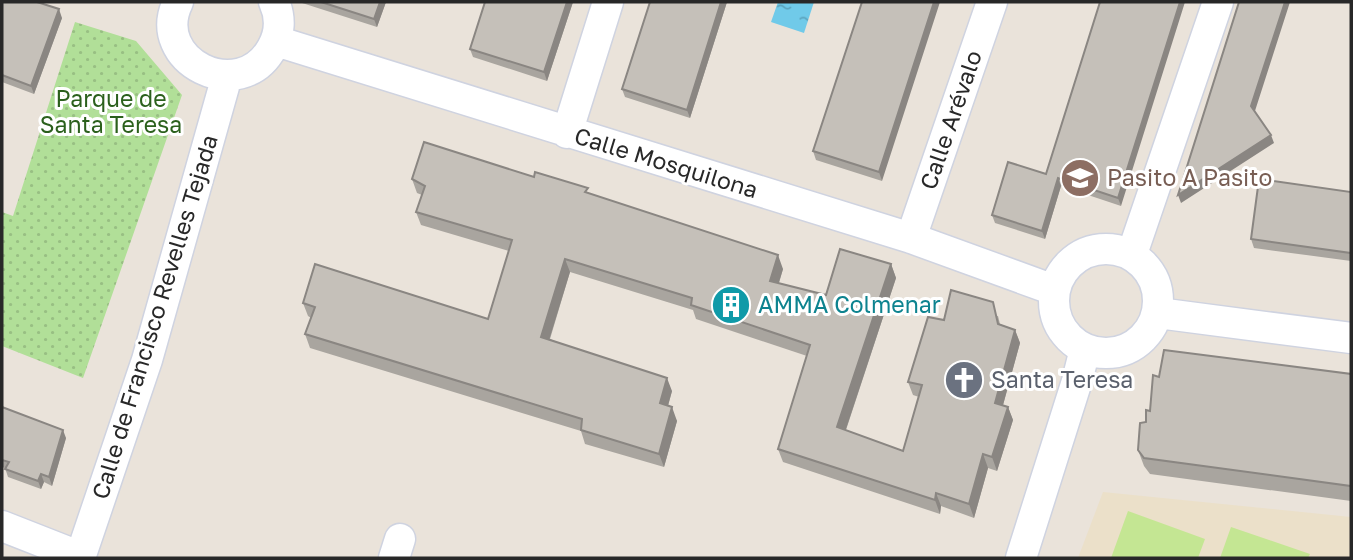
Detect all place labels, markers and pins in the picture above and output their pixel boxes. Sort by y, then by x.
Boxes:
school or university icon: Pasito A Pasito [1059,157,1101,199]
place label: Pasito A Pasito [1107,163,1272,191]
building icon: AMMA Colmenar [710,284,752,326]
place label: AMMA Colmenar [758,290,941,318]
church icon: Santa Teresa [943,359,985,401]
place label: Santa Teresa [991,365,1133,393]

